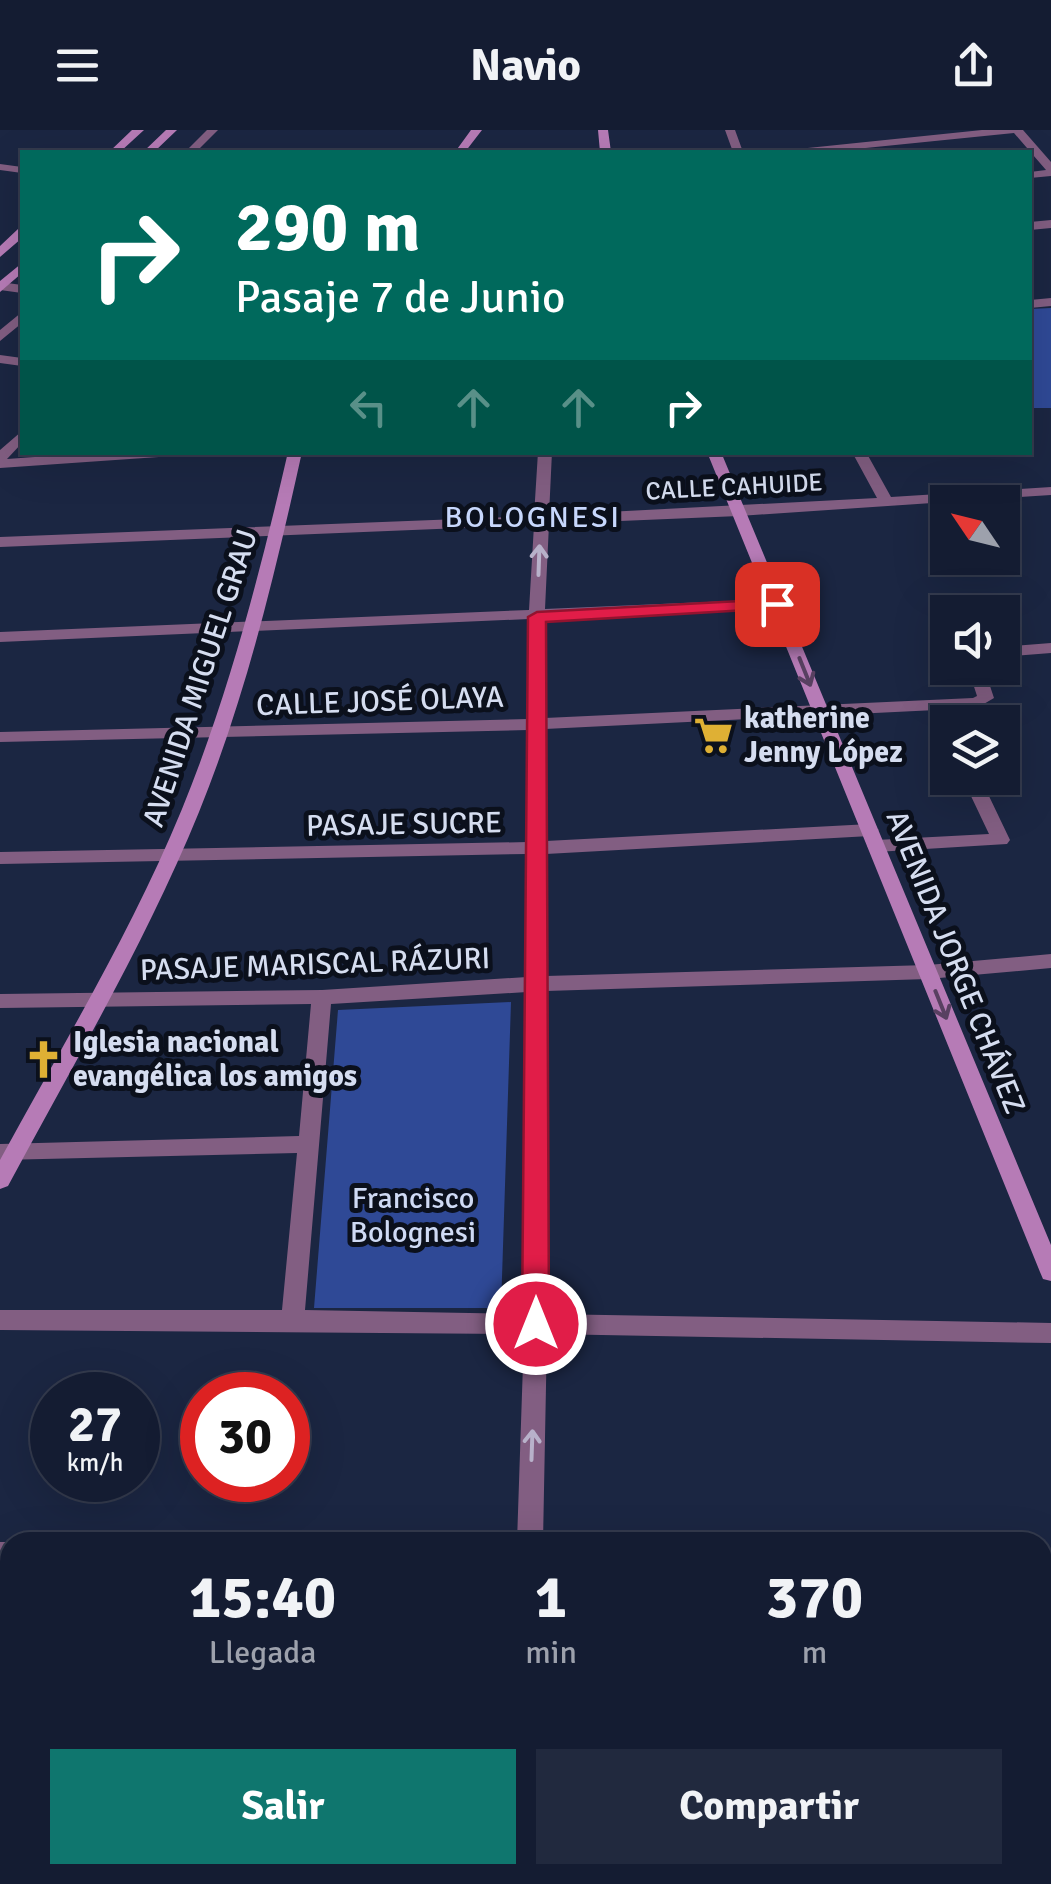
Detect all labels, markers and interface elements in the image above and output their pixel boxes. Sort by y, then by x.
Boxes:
icon: menu [50,38,105,93]
text: Navio [470,38,581,93]
icon: share [946,38,1001,93]
text: 290 m [235,184,420,270]
icon: right [70,190,200,320]
text: Pasaje 7 de Junio [235,270,565,325]
icon: left [341,380,396,435]
icon: ahead [446,380,501,435]
icon: ahead [551,380,606,435]
icon: right [656,380,711,435]
street label: CALLE CAHUIDE [645,466,823,507]
north arrow [930,485,1020,575]
map controls [930,485,1020,795]
district label: BOLOGNESI [445,499,621,536]
street label: AVENIDA MIGUEL GRAU [135,525,266,832]
one-way arrow [530,545,549,577]
pin [735,562,820,647]
icon: arrive [750,577,805,632]
button: sound [930,595,1020,685]
one-way arrow [797,656,815,687]
street label: CALLE JOSÉ OLAYA [256,679,504,724]
place label: katherine Jenny López [744,700,903,771]
button: layers [930,705,1020,795]
supermarket icon: katherine Jenny López [693,714,735,756]
street label: PASAJE SUCRE [306,804,502,845]
street label: AVENIDA JORGE CHÁVEZ [878,805,1033,1119]
street label: PASAJE MARISCAL RÁZURI [139,940,491,989]
one-way arrow [934,989,952,1020]
place label: Iglesia nacional evangélica los amigos [73,1024,357,1095]
church icon: Iglesia nacional evangélica los amigos [22,1038,64,1080]
park label: Francisco Bolognesi [350,1180,476,1251]
position arrow [484,1272,588,1376]
speed limit sign: 30 [180,1372,310,1502]
text: 27 [68,1394,122,1456]
one-way arrow [523,1430,542,1462]
text: km/h [67,1447,123,1478]
text: 15:40 [189,1561,336,1635]
text: 1 [535,1561,567,1635]
text: 370 [766,1561,863,1635]
text: Llegada [209,1633,316,1672]
text: min [525,1633,577,1672]
text: m [802,1633,827,1672]
button: Salir [50,1749,516,1864]
button: Compartir [536,1749,1002,1864]

